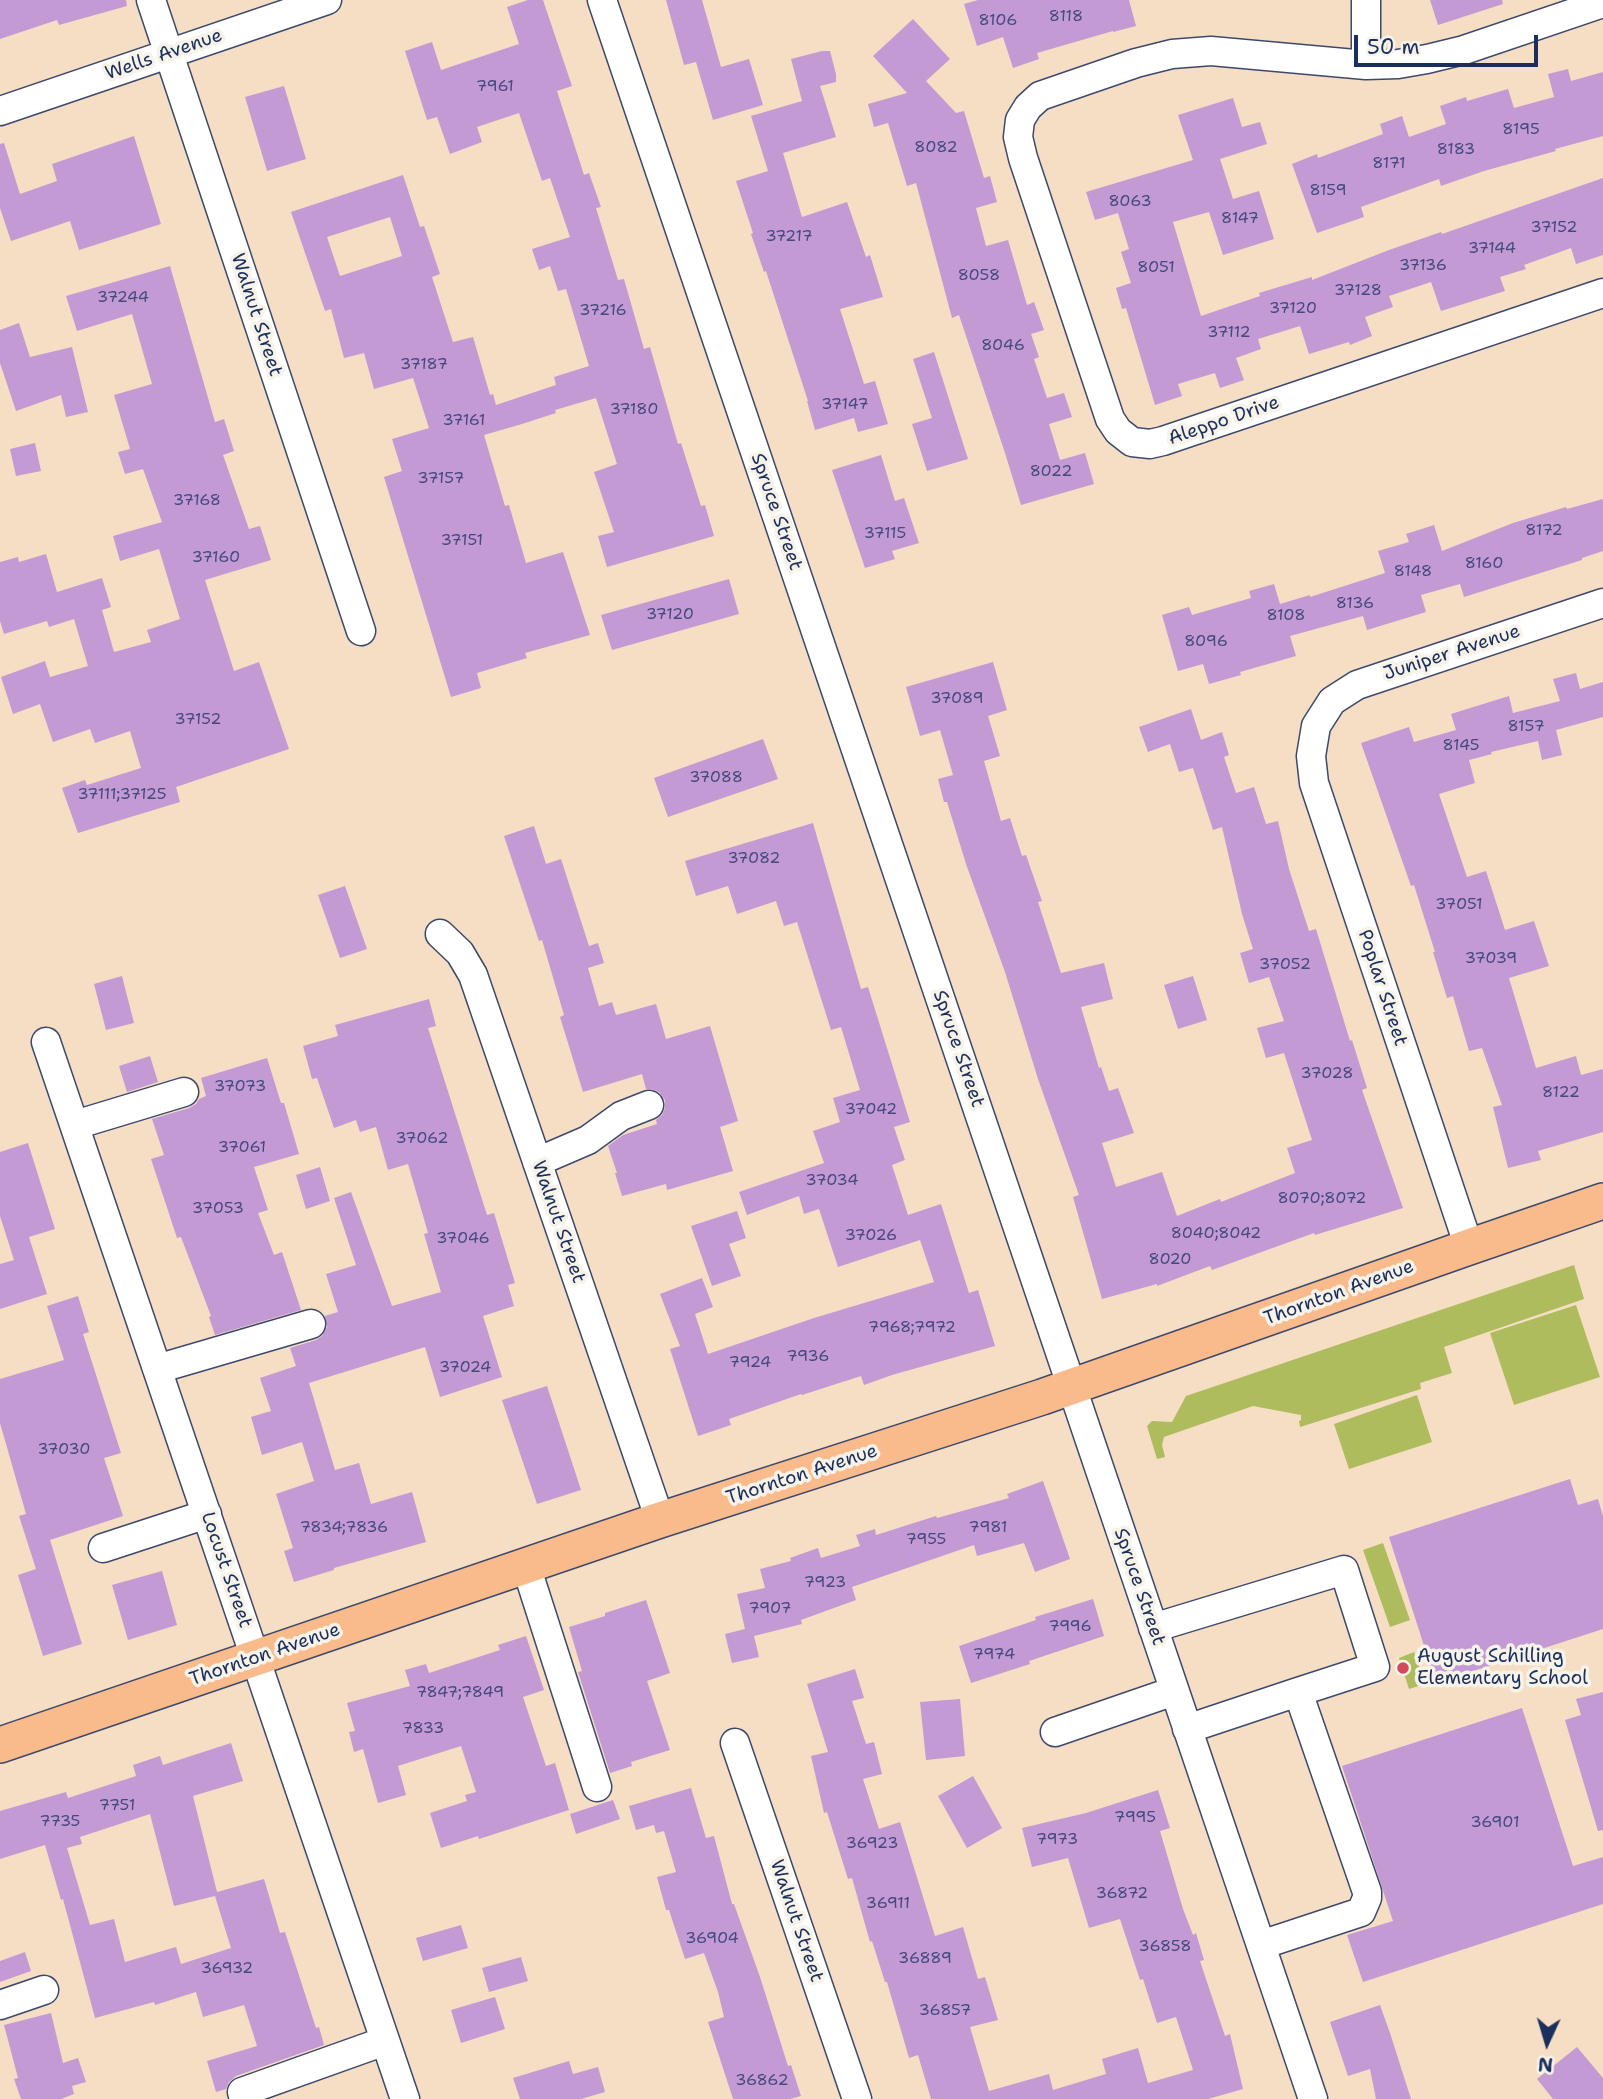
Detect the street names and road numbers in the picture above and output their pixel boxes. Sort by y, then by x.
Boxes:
street label: Wells Avenue [102,24,226,86]
street label: Walnut Street [225,251,287,379]
street label: Aleppo Drive [1165,391,1283,451]
street label: Spruce Street [745,450,807,574]
street label: Juniper Avenue [1381,620,1523,686]
street label: Poplar Street [1352,927,1412,1049]
street label: Spruce Street [927,987,989,1111]
street label: Walnut Street [526,1158,590,1286]
street label: Thornton Avenue [1261,1255,1417,1331]
street label: Thornton Avenue [723,1440,881,1510]
street label: Locust Street [196,1509,256,1631]
street label: Spruce Street [1108,1525,1170,1649]
street label: Thornton Avenue [187,1619,343,1691]
street label: Walnut Street [764,1857,828,1985]

